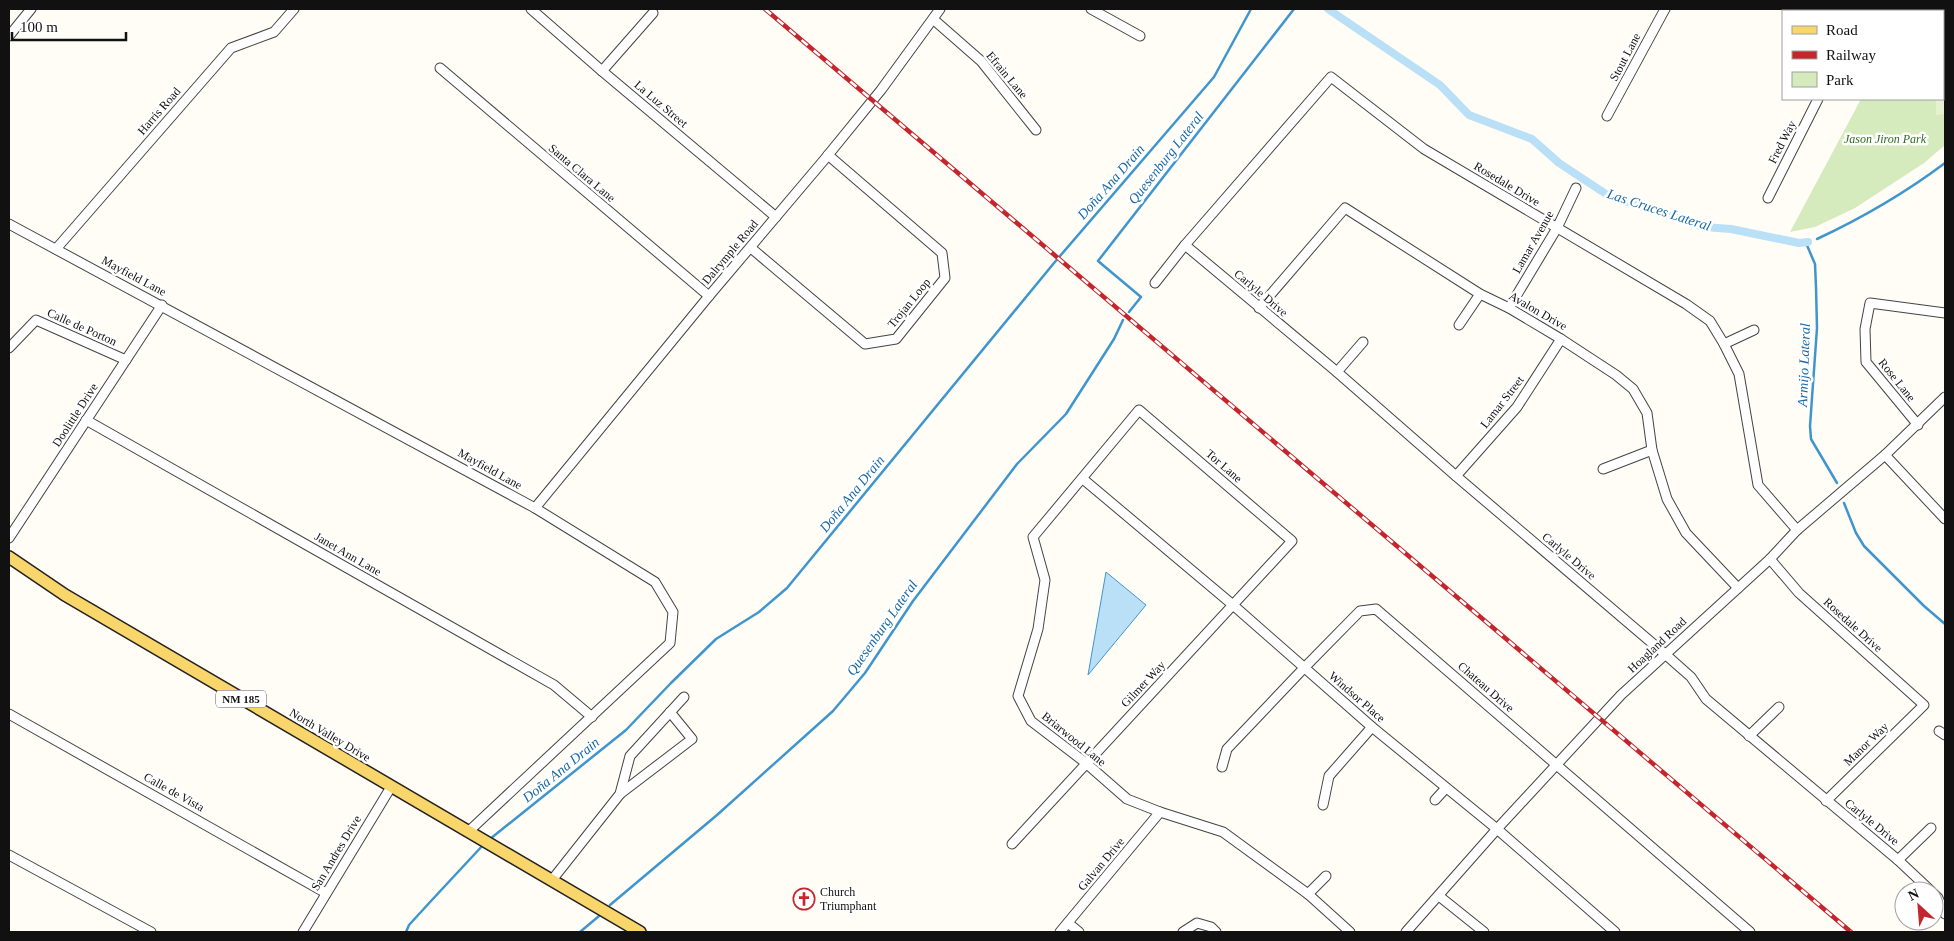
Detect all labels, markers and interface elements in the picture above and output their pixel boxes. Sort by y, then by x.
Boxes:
scale bar [12,10,126,42]
legend [1782,10,1944,100]
text: 100 m [20,19,58,35]
text: Road [1826,22,1858,38]
street label: Stout Lane [1607,31,1643,83]
text: Railway [1826,47,1876,63]
street label: Efrain Lane [983,49,1031,101]
text: Park [1826,72,1854,88]
street label: La Luz Street [631,78,691,131]
street label: Harris Road [135,84,183,138]
water label: Quesenburg Lateral [1125,109,1207,207]
street label: Fred Way [1765,118,1799,166]
park label: Jason Jiron Park [1844,132,1927,146]
street label: Santa Clara Lane [546,141,618,205]
water label: Doña Ana Drain [1074,142,1147,223]
street label: Rosedale Drive [1472,159,1542,209]
water label: Las Cruces Lateral [1604,186,1713,234]
street label: Lamar Avenue [1509,208,1557,276]
street label: Dalrymple Road [699,217,761,287]
street label: Mayfield Lane [99,253,169,299]
street label: Carlyle Drive [1231,267,1291,319]
street label: Trojan Loop [885,275,933,331]
street label: Avalon Drive [1506,289,1570,333]
street label: Calle de Porton [45,305,119,349]
water label: Armijo Lateral [1795,323,1813,408]
street label: Rose Lane [1876,356,1918,404]
street label: Lamar Street [1477,373,1527,431]
street label: Doolittle Drive [49,381,101,449]
street label: Mayfield Lane [456,446,524,492]
street label: Tor Lane [1203,446,1245,486]
water label: Doña Ana Drain [816,453,887,536]
street label: Janet Ann Lane [312,529,384,579]
street label: Carlyle Drive [1539,530,1599,582]
water label: Quesenburg Lateral [844,577,921,678]
street label: Rosedale Drive [1821,595,1885,655]
street label: Hoagland Road [1625,614,1689,676]
street label: Gilmer Way [1118,658,1168,710]
street label: Chateau Drive [1455,659,1517,715]
street label: Windsor Place [1326,669,1388,725]
road number: NM 185 [216,691,266,708]
street label: North Valley Drive [287,705,373,765]
street label: Briarwood Lane [1039,709,1109,769]
street label: Manor Way [1841,719,1891,769]
water label: Doña Ana Drain [519,735,602,806]
street label: Calle de Vista [141,770,207,815]
street label: Carlyle Drive [1842,796,1902,848]
street label: San Andres Drive [308,813,364,893]
street label: Galvan Drive [1075,835,1127,893]
north arrow [1894,881,1944,931]
place label: Church Triumphant [820,885,877,913]
text: N [1906,886,1921,904]
church icon: Church Triumphant [792,887,816,911]

